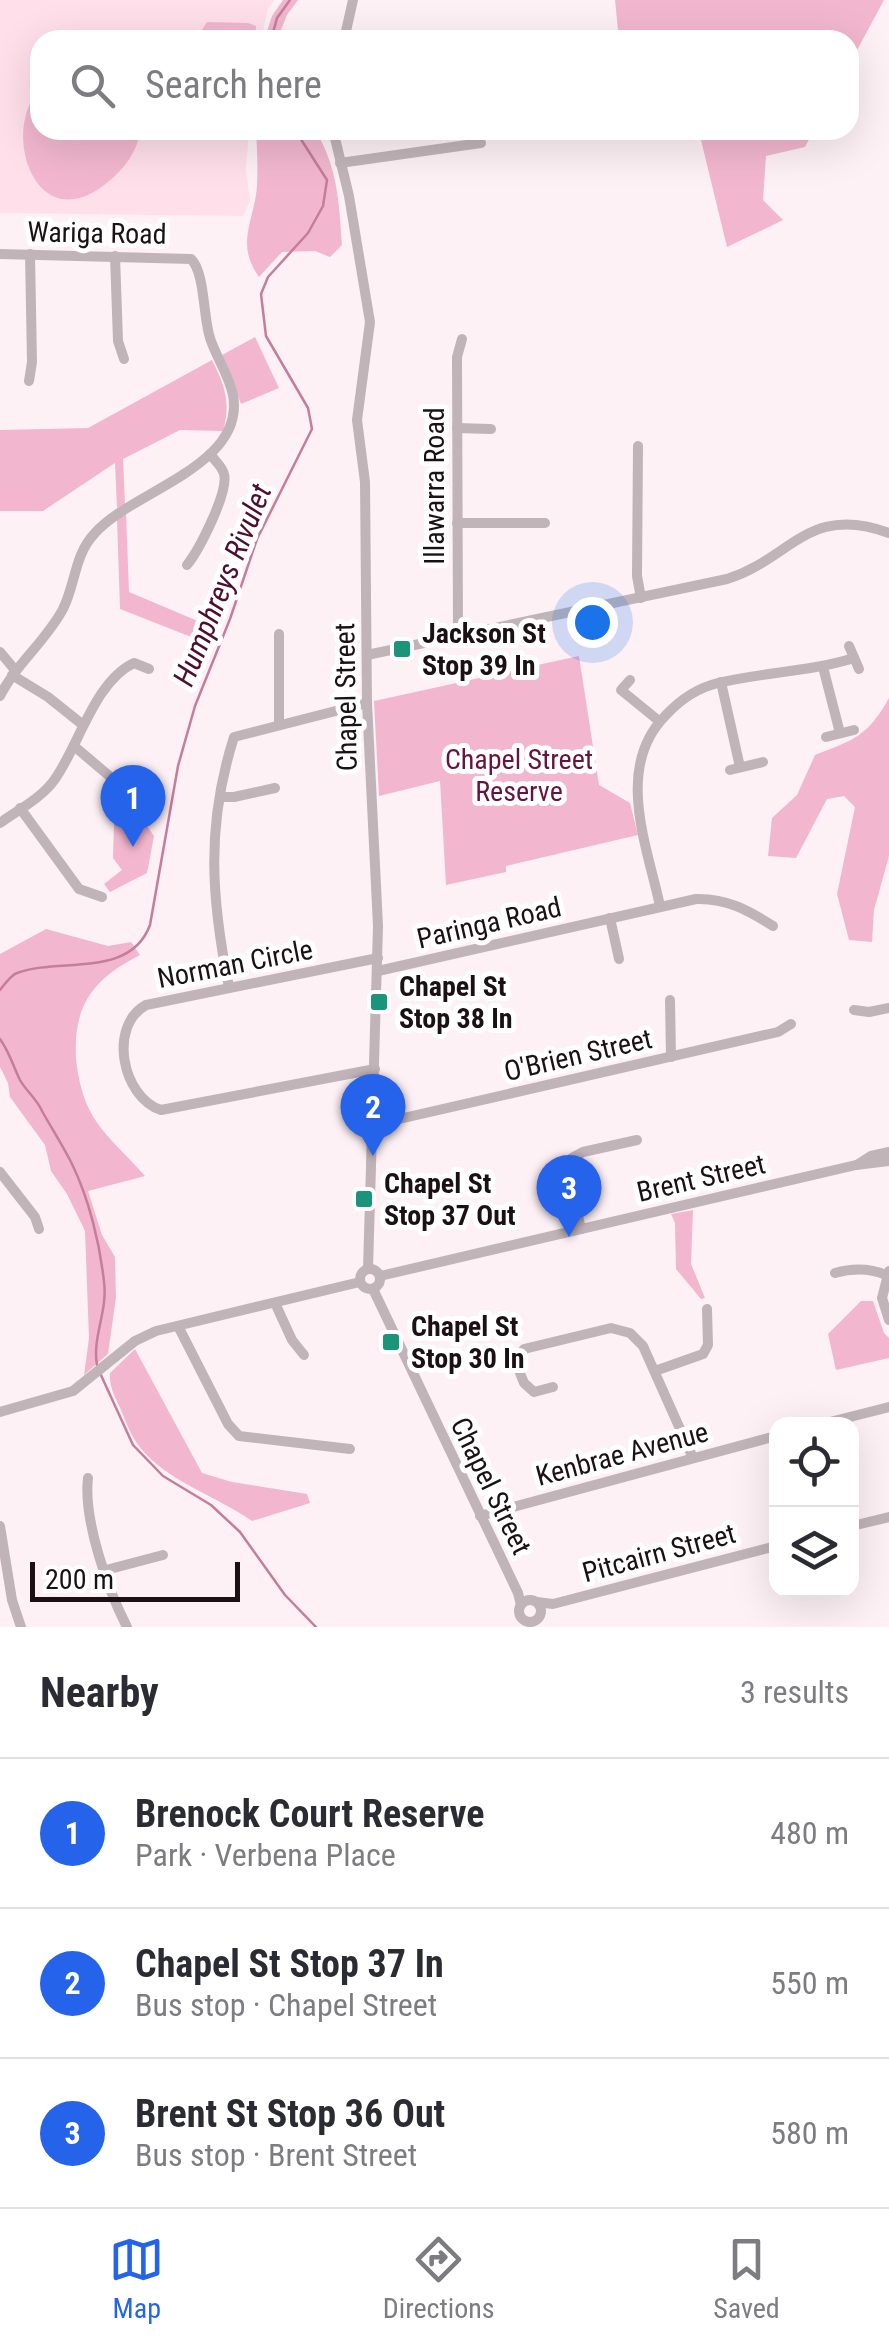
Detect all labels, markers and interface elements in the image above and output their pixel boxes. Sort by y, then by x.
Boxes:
search box [30,30,859,140]
icon: search [65,58,120,113]
text: Search here [145,63,322,107]
street label: Wariga Road [27,215,167,251]
street label: Illawarra Road [418,407,451,565]
water label: Humphreys Rivulet [166,479,278,691]
your location [567,597,618,648]
place label: Jackson St Stop 39 In [422,617,546,682]
street label: Chapel Street [328,623,364,771]
marker: Jackson St Stop 39 In [391,638,413,660]
park label: Chapel Street Reserve [445,743,593,808]
pin: 1 [100,764,166,847]
street label: Paringa Road [414,890,564,956]
street label: Norman Circle [155,933,315,995]
place label: Chapel St Stop 38 In [399,970,513,1035]
marker: Chapel St Stop 38 In [368,991,390,1013]
street label: O'Brien Street [501,1022,655,1088]
pin: 2 [340,1074,406,1156]
street label: Brent Street [634,1147,768,1209]
pin: 3 [536,1154,602,1237]
place label: Chapel St Stop 37 Out [384,1167,516,1232]
marker: Chapel St Stop 37 Out [353,1188,375,1210]
place label: Chapel St Stop 30 In [411,1310,525,1375]
marker: Chapel St Stop 30 In [380,1331,402,1353]
street label: Chapel Street [444,1412,538,1560]
street label: Kenbrae Avenue [532,1415,712,1493]
map controls [769,1417,859,1597]
button: locate [769,1417,859,1507]
button: layers [769,1507,859,1597]
street label: Pitcairn Street [579,1517,739,1589]
scale bar [30,1557,240,1602]
text: 200 m [45,1563,114,1596]
text: Nearby [40,1668,159,1717]
text: 3 results [740,1673,849,1711]
text: Brenock Court Reserve [135,1792,484,1836]
text: 1 [64,1814,81,1852]
text: 480 m [770,1814,849,1852]
text: Park · Verbena Place [135,1836,396,1874]
text: Chapel St Stop 37 In [135,1942,444,1986]
text: 2 [64,1964,81,2002]
text: 550 m [770,1964,849,2002]
text: Bus stop · Chapel Street [135,1986,437,2024]
text: Brent St Stop 36 Out [135,2092,445,2136]
text: 3 [64,2114,81,2152]
text: 580 m [770,2114,849,2152]
text: Bus stop · Brent Street [135,2136,417,2174]
tab: Map [109,2232,164,2325]
tab: Directions [383,2232,495,2325]
tab: Saved [713,2232,780,2325]

